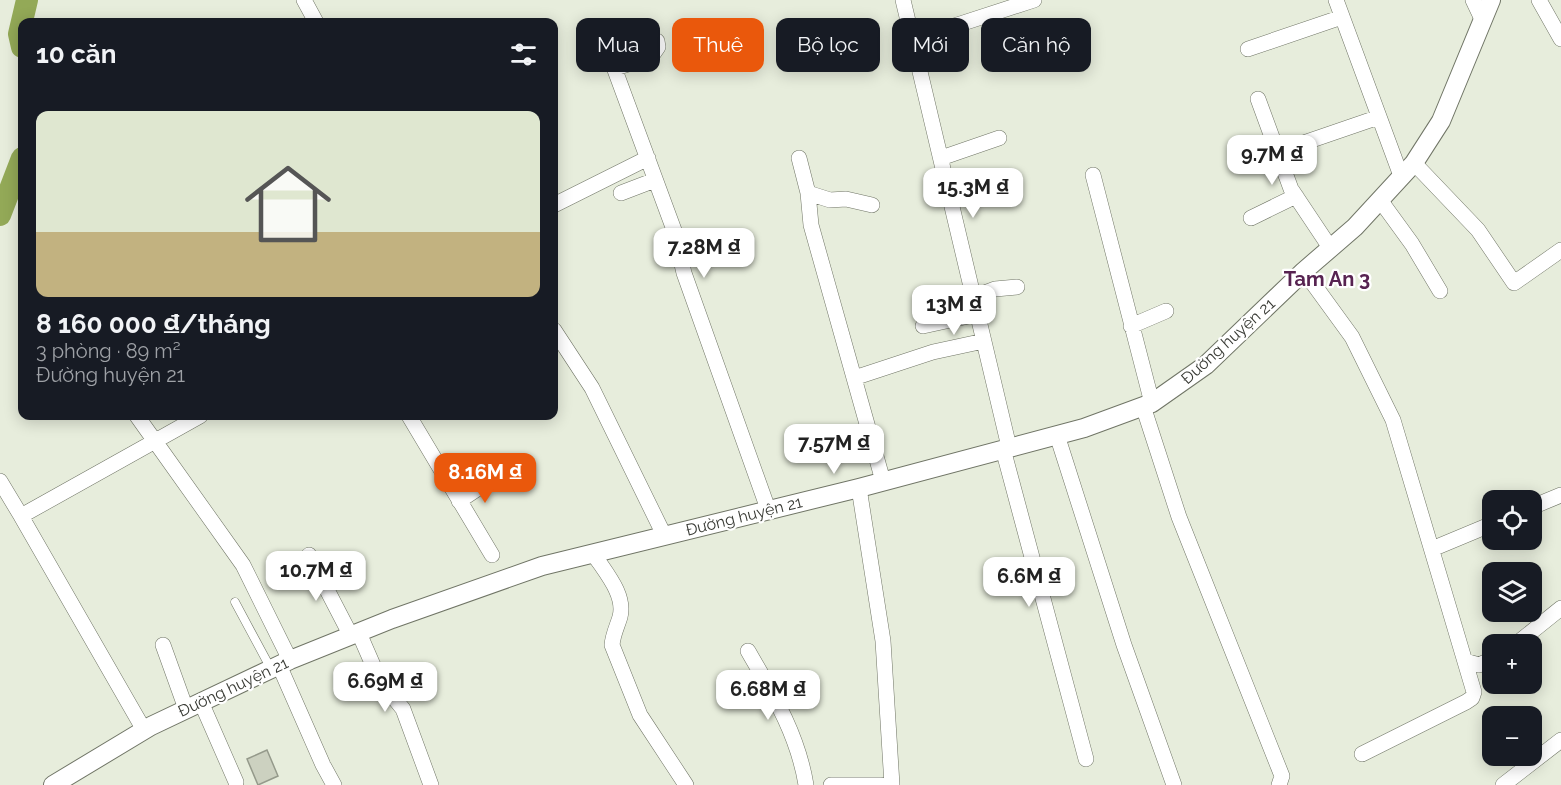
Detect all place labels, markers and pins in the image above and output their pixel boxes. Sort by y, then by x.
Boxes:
pin: 9.7M ₫ [1223,135,1321,186]
pin: 15.3M ₫ [918,168,1028,219]
pin: 7.28M ₫ [649,228,759,279]
pin: 13M ₫ [912,285,996,336]
pin: 7.57M ₫ [779,424,889,475]
pin: 8.16M ₫ [430,453,540,504]
pin: 10.7M ₫ [261,551,371,602]
pin: 6.6M ₫ [980,557,1078,608]
pin: 6.69M ₫ [330,662,440,713]
pin: 6.68M ₫ [713,670,823,721]

